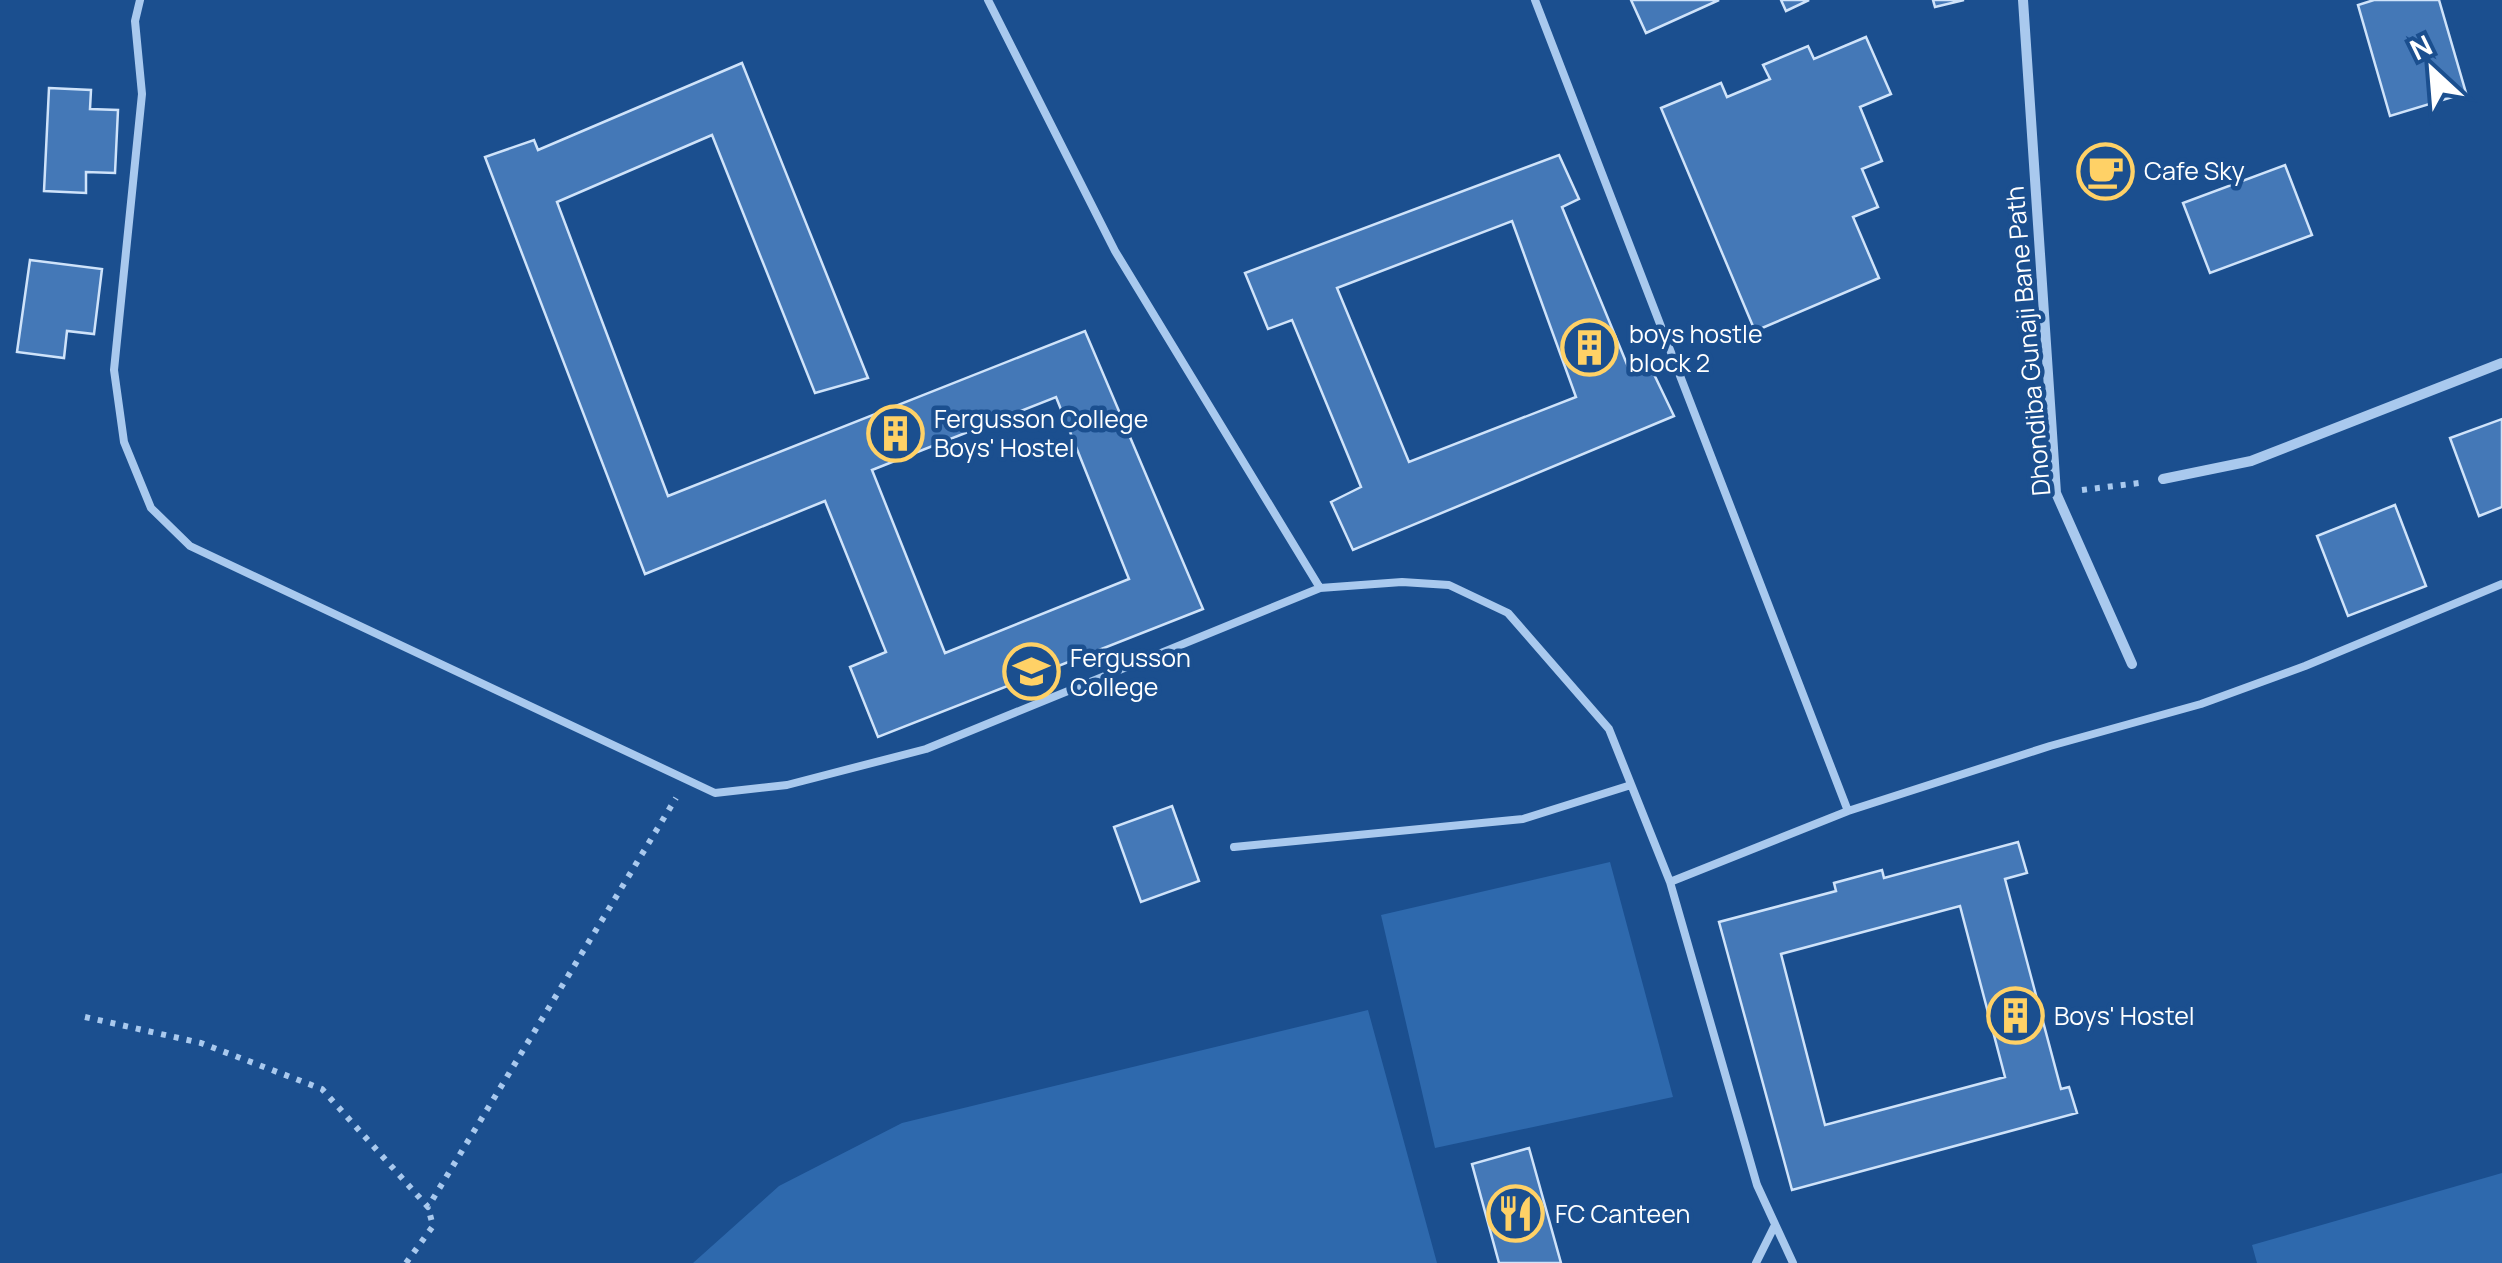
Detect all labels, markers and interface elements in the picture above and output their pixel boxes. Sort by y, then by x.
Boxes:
north arrow [2382,20,2482,120]
text: N [2403,25,2438,68]
cafe icon: Cafe Sky [2075,141,2135,201]
place label: Cafe Sky [2144,153,2245,188]
street label: Dhondiba Gunaji Bane Path [1997,185,2058,497]
place label: boys hostle block 2 [1629,316,1763,380]
building icon: boys hostle block 2 [1560,318,1620,378]
place label: Fergusson College Boys' Hostel [934,401,1148,465]
building icon: Fergusson College Boys' Hostel [865,403,925,463]
place label: Fergusson College [1070,640,1191,704]
school or university icon: Fergusson College [1001,642,1061,702]
building icon: Boys' Hostel [1985,986,2045,1046]
place label: Boys' Hostel [2054,998,2195,1033]
restaurant icon: FC Canteen [1486,1184,1546,1244]
place label: FC Canteen [1555,1196,1690,1231]

